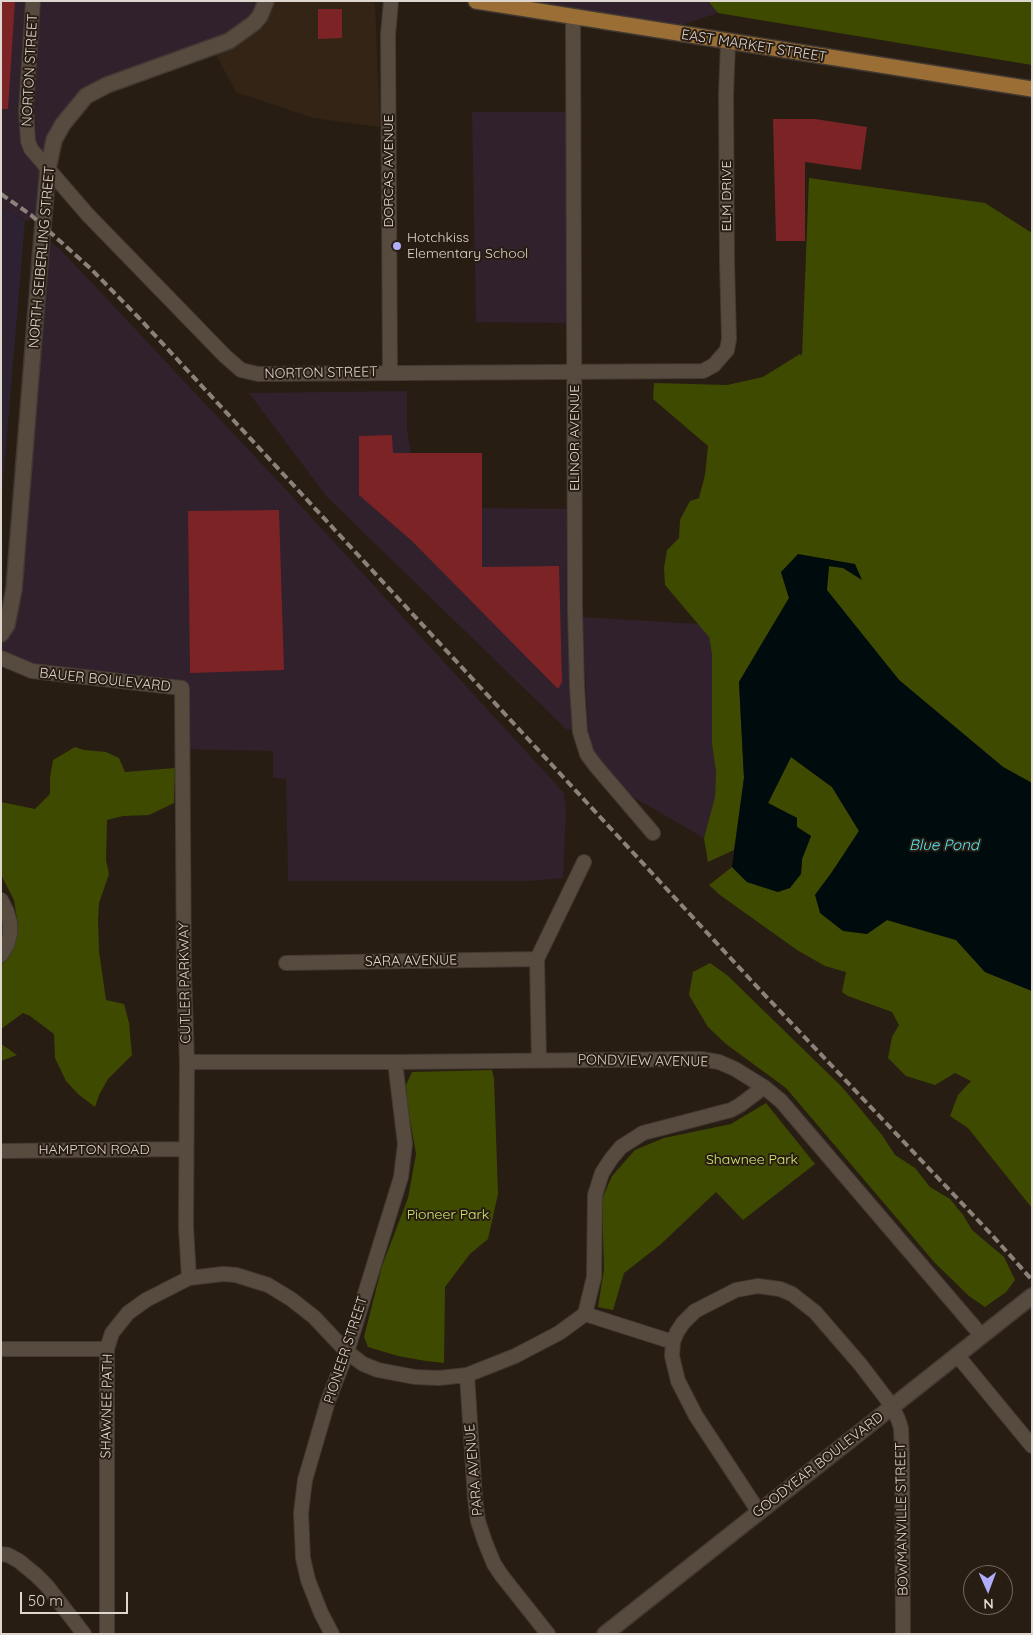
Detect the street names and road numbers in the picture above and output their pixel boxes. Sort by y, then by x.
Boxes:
street label: NORTON STREET [19,13,41,127]
street label: EAST MARKET STREET [680,26,828,66]
street label: DORCAS AVENUE [381,114,397,228]
street label: ELM DRIVE [719,160,735,232]
street label: NORTH SEIBERLING STREET [26,165,58,349]
street label: NORTON STREET [264,364,378,382]
street label: ELINOR AVENUE [567,385,583,491]
street label: BAUER BOULEVARD [39,665,171,695]
street label: CUTLER PARKWAY [176,922,194,1044]
street label: SARA AVENUE [365,952,457,970]
street label: PONDVIEW AVENUE [578,1051,708,1071]
street label: HAMPTON ROAD [39,1142,149,1158]
street label: PIONEER STREET [321,1294,371,1406]
street label: SHAWNEE PATH [98,1353,116,1459]
street label: GOODYEAR BOULEVARD [749,1409,887,1521]
street label: PARA AVENUE [462,1423,486,1517]
street label: BOWMANVILLE STREET [892,1442,912,1596]

